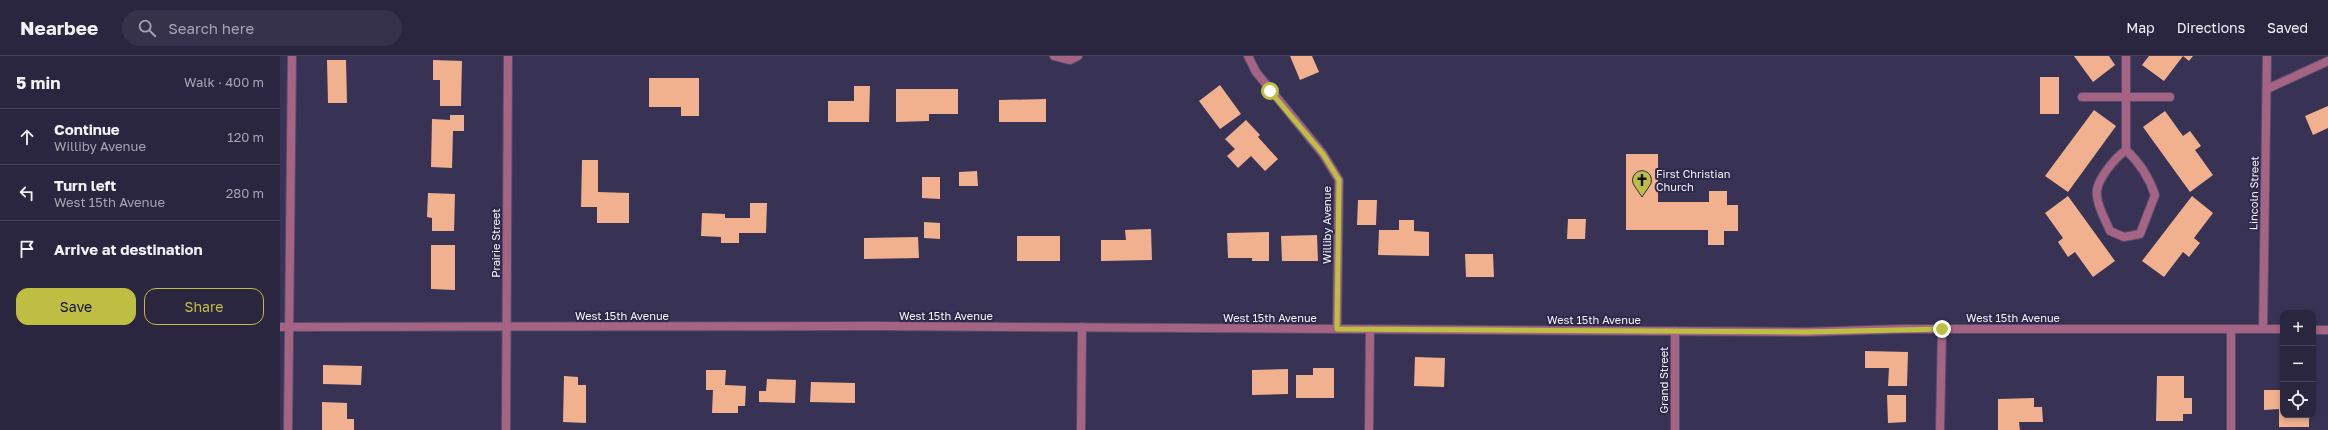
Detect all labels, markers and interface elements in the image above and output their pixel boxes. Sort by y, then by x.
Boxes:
search box [122,10,402,46]
text: Nearbee [20,16,98,39]
icon: search [136,17,158,39]
text: Search here [168,19,254,37]
text: Map [2126,19,2155,36]
text: Directions [2177,19,2245,36]
text: Saved [2267,19,2308,36]
text: 5 min [16,72,60,93]
text: Walk · 400 m [184,74,264,90]
route start [1261,82,1279,100]
text: Continue [54,120,120,138]
icon: ahead [16,126,38,148]
text: 120 m [227,129,264,145]
text: Williby Avenue [54,138,146,154]
street label: Lincoln Street [2246,156,2261,230]
place label: First Christian Church [1656,167,1730,193]
church icon: First Christian Church [1631,169,1653,197]
text: Turn left [54,176,116,194]
icon: left [16,182,38,204]
text: 280 m [226,185,264,201]
street label: Williby Avenue [1320,186,1333,264]
text: West 15th Avenue [54,194,165,210]
street label: Prairie Street [489,208,502,278]
icon: arrive [16,238,38,260]
text: Arrive at destination [54,240,203,258]
button: Save [16,288,136,325]
button: Share [144,288,264,325]
street label: West 15th Avenue [575,309,669,322]
street label: West 15th Avenue [899,309,993,322]
map controls [2280,310,2316,418]
button: + [2280,310,2316,346]
street label: West 15th Avenue [1223,311,1317,324]
street label: West 15th Avenue [1966,311,2060,324]
street label: West 15th Avenue [1547,313,1641,326]
route end [1933,320,1951,338]
button: − [2280,346,2316,382]
street label: Grand Street [1657,347,1670,414]
button: locate [2280,382,2316,418]

